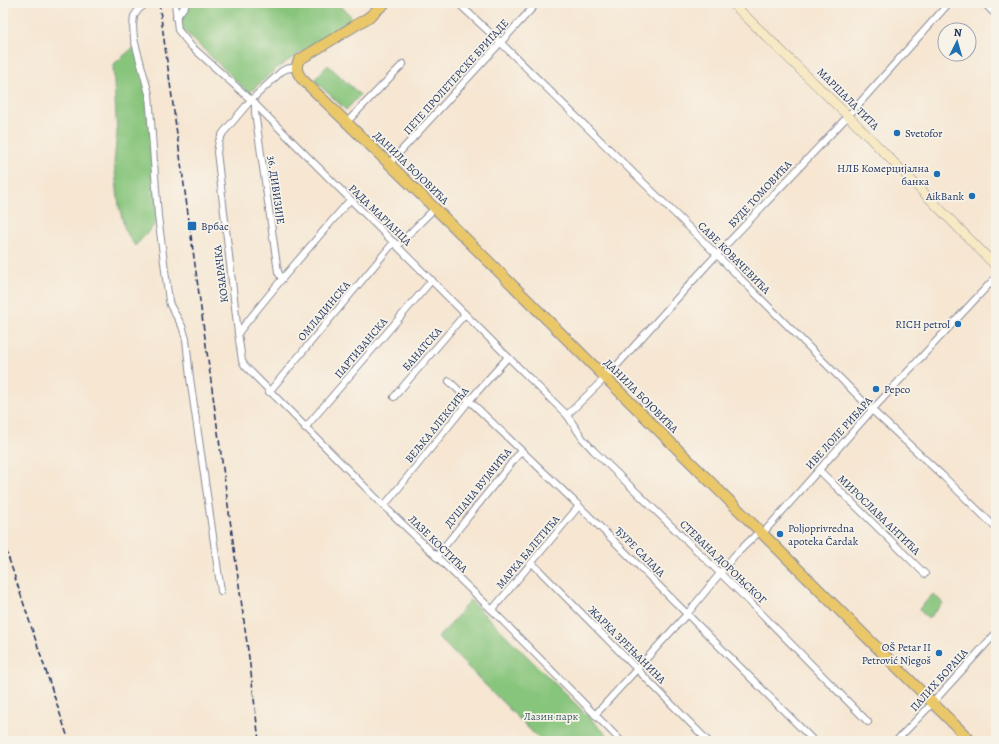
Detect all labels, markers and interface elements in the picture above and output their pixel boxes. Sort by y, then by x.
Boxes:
street label: ПЕТЕ ПРОЛЕТЕРСКЕ БРИГАДЕ [400,16,512,138]
north arrow [937,22,977,62]
text: N [953,25,962,40]
street label: МАРШАЛА ТИТА [814,65,883,134]
place label: Svetofor [905,126,943,141]
street label: ДАНИЛА БОЈОВИЋА [370,128,452,208]
marker: Svetofor [892,128,902,138]
street label: 36. ДИВИЗИЈЕ [264,155,288,225]
street label: БУДЕ ТОМОВИЋА [725,157,796,231]
place label: НЛБ Комерцијална банка [837,161,930,189]
marker: НЛБ Комерцијална банка [932,169,942,179]
street label: РАДА МАРЈАНЦА [345,181,415,249]
place label: AikBank [925,189,965,204]
marker: AikBank [967,191,977,201]
place label: Врбас [201,219,229,234]
street label: САВЕ КОВАЧЕВИЋА [695,219,774,298]
marker: Врбас [186,220,198,232]
street label: КОЗАРАЧКА [210,244,232,304]
street label: ОМЛАДИНСКА [294,277,354,344]
street label: ПАРТИЗАНСКА [331,314,391,382]
place label: RICH petrol [895,317,950,332]
marker: RICH petrol [953,319,963,329]
street label: БАНАТСКА [399,324,446,374]
street label: ДАНИЛА БОЈОВИЋА [601,356,682,437]
place label: Pepco [884,382,911,397]
street label: ВЕЉКА АЛЕКСИЋА [402,383,473,466]
marker: Pepco [871,384,881,394]
street label: ИВЕ ЛОЛЕ РИБАРА [802,393,876,473]
street label: ДУШАНА ВУЈАЧИЋА [441,444,515,531]
street label: МИРОСЛАВА АНТИЋА [835,472,924,559]
street label: ЛАЗЕ КОСТИЋА [405,512,471,577]
street label: МАРКА БАЛЕТИЋА [493,512,564,592]
street label: СТЕВАНА ДОРОЊСКОГ [677,517,770,608]
place label: Poljoprivredna apoteka Čardak [788,521,859,549]
street label: ЂУРЕ САЛАЈА [612,524,669,581]
marker: Poljoprivredna apoteka Čardak [775,529,785,539]
street label: ЖАРКА ЗРЕЊАНИНА [585,603,670,688]
place label: OŠ Petar II Petrović Njegoš [862,640,931,668]
street label: ПАЛИХ БОРАЦА [907,645,972,715]
marker: OŠ Petar II Petrović Njegoš [934,648,944,658]
park label: Лазин парк [524,709,579,724]

